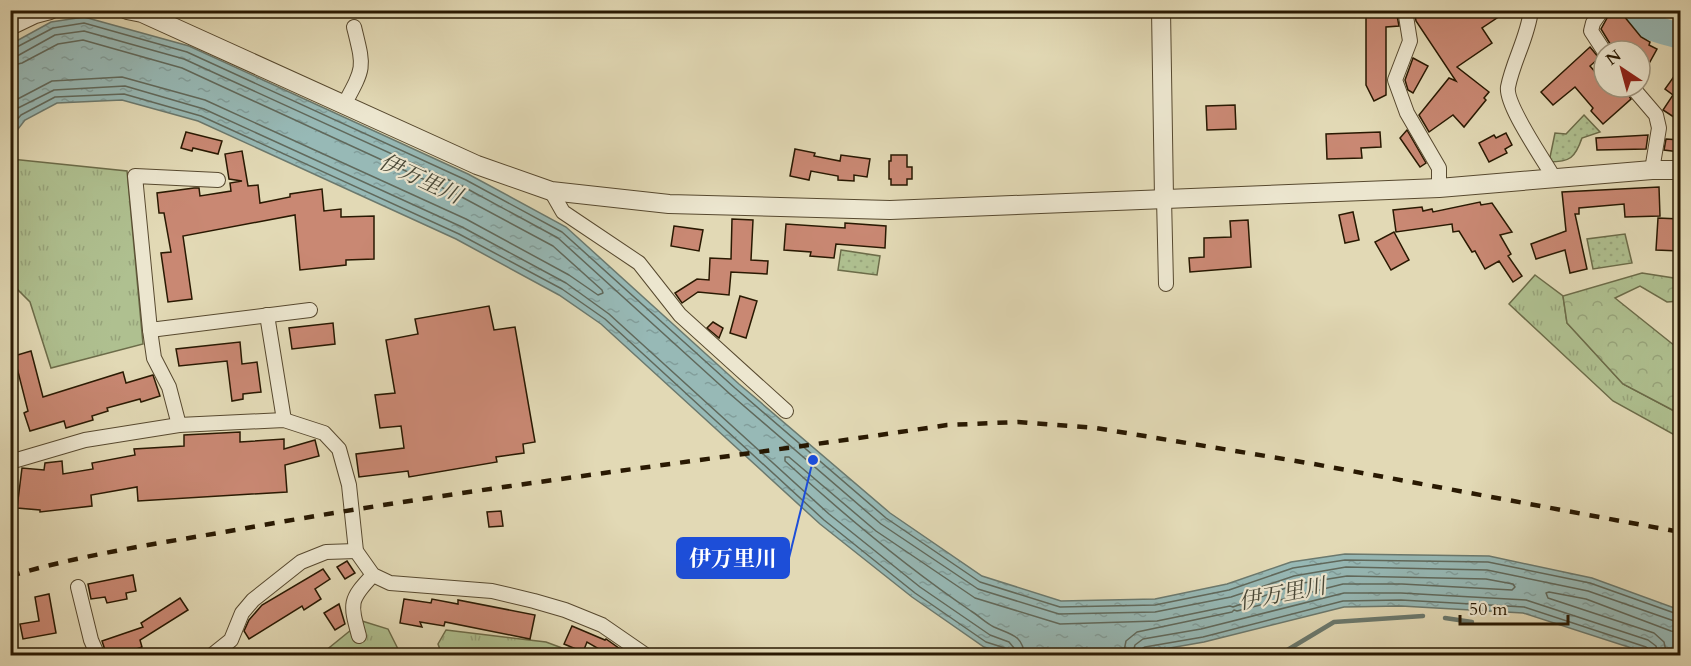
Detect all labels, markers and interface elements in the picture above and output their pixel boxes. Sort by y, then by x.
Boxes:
north arrow [1592,39,1652,99]
text: N [1602,45,1626,71]
water label: 伊万里川 [374,147,469,212]
callout: 伊万里川 [677,538,789,578]
text: 伊万里川 [689,544,777,574]
water label: 伊万里川 [1236,570,1330,617]
scale bar [1460,588,1568,626]
text: 50 m [1469,597,1508,622]

